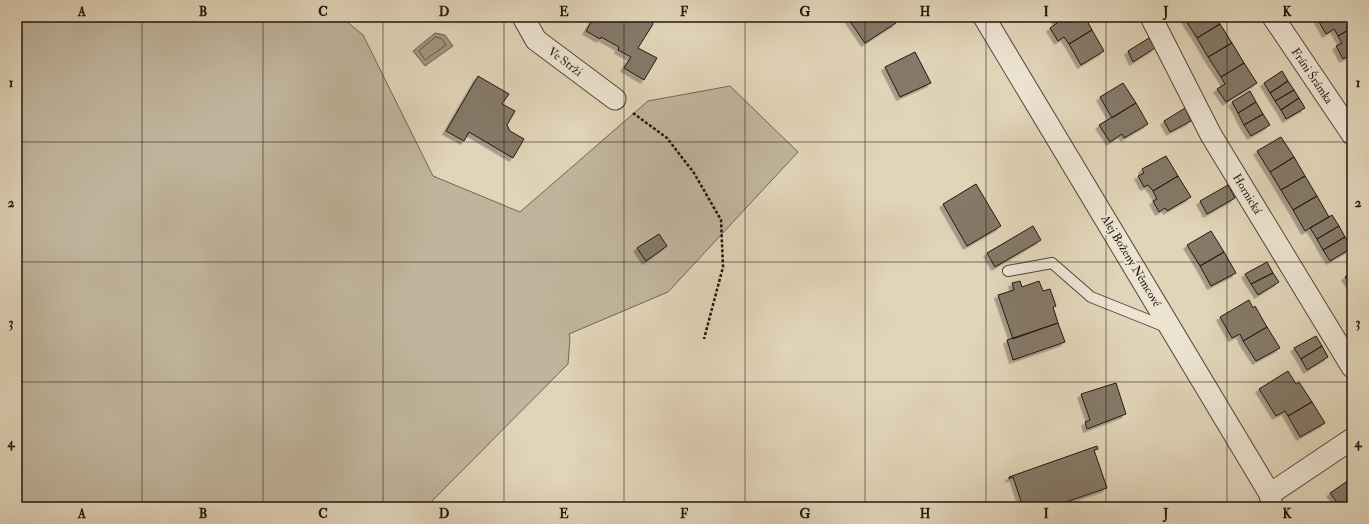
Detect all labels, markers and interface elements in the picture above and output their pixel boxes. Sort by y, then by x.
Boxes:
text: A [77,4,87,20]
text: B [199,4,207,20]
text: C [318,4,328,20]
text: D [439,4,450,20]
text: E [559,4,569,20]
text: F [680,4,689,20]
text: G [800,4,811,20]
text: H [920,4,931,20]
text: I [1043,4,1049,20]
text: J [1162,4,1169,21]
text: K [1282,4,1292,20]
street label: Ve Strži [545,44,585,80]
street label: Fráni Šrámka [1288,45,1337,108]
text: 1 [9,75,14,91]
text: 1 [1356,75,1361,91]
street label: Hornická [1229,171,1265,218]
text: 2 [8,195,15,211]
text: 2 [1355,195,1362,211]
street label: Alej Boženy Němcové [1097,211,1165,311]
text: 3 [9,315,14,331]
text: 3 [1356,315,1361,331]
text: 4 [6,435,15,451]
text: 4 [1353,435,1362,451]
text: A [77,506,87,522]
text: B [199,506,207,522]
text: C [318,506,328,522]
text: D [439,506,450,522]
text: E [559,506,569,522]
text: F [680,506,689,522]
text: G [800,506,811,522]
text: H [920,506,931,522]
text: I [1043,506,1049,522]
text: J [1162,506,1169,523]
text: K [1282,506,1292,522]

